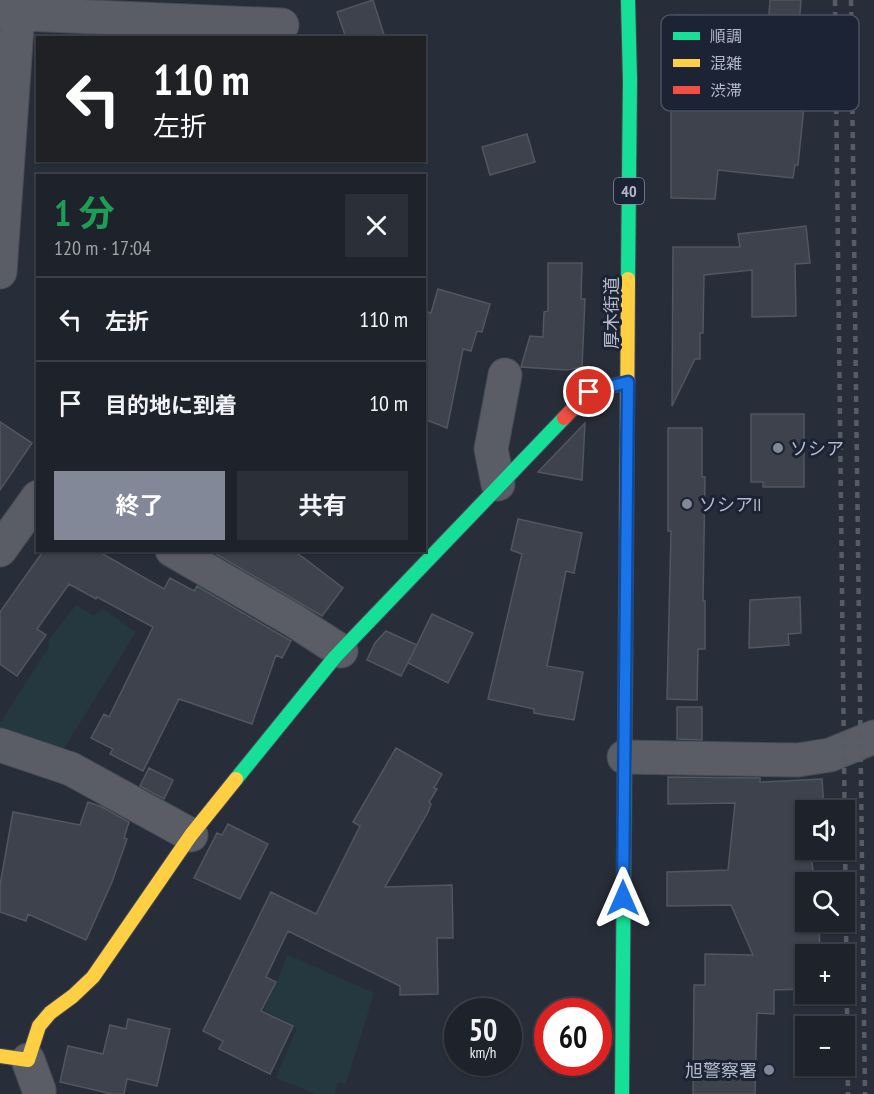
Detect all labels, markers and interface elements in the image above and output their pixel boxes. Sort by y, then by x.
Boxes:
legend [661,15,859,111]
text: 順調 [710,26,742,46]
text: 110 m [153,52,250,107]
text: 混雑 [710,53,742,73]
icon: left [54,60,132,138]
text: 渋滞 [710,80,742,100]
text: 左折 [153,109,207,143]
road number: 40 [614,178,644,204]
text: 1 分 [54,189,115,236]
button: close [345,194,408,257]
text: 120 m · 17:04 [54,235,151,261]
street label: 厚木街道 [600,277,623,349]
icon: left [54,303,87,336]
text: 110 m [359,305,408,333]
text: 左折 [105,307,149,335]
pin [563,366,614,417]
icon: arrive [572,375,605,408]
icon: arrive [54,387,87,420]
text: 10 m [369,389,408,417]
text: 目的地に到着 [105,391,237,419]
place label: ソシア [790,437,844,460]
marker: ソシア [771,441,785,455]
button: 終了 [54,471,225,540]
button: 共有 [237,471,408,540]
place label: ソシアII [699,493,761,516]
marker: ソシアII [680,497,694,511]
map controls [795,800,855,1076]
button: sound [795,800,855,860]
position arrow [591,866,655,930]
button: search [795,872,855,932]
button: + [795,944,855,1004]
speed limit sign: 60 [534,998,612,1076]
text: 50 [469,1010,497,1049]
button: − [795,1016,855,1076]
text: km/h [470,1043,496,1062]
place label: 旭警察署 [685,1059,757,1082]
marker: 旭警察署 [762,1063,776,1077]

